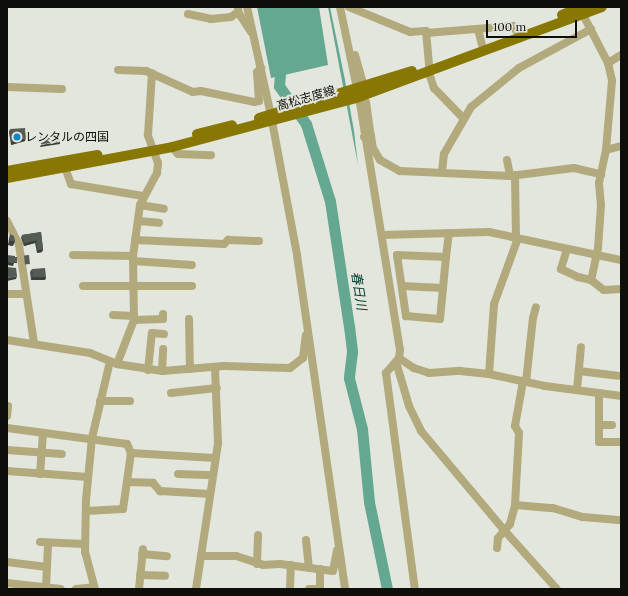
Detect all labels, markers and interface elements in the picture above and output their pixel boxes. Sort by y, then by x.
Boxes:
scale bar [488,12,579,38]
text: 100 m [493,19,526,34]
street label: 高松志度線 [275,83,337,113]
place label: レンタルの四国 [25,130,109,144]
marker: レンタルの四国 [12,132,22,142]
water label: 春日川 [347,271,369,311]

